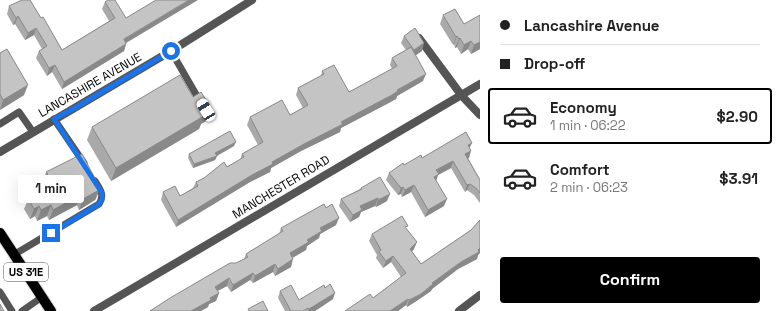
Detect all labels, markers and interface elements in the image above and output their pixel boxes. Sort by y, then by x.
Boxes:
text: Lancashire Avenue [524,16,660,35]
route start [162,42,180,60]
street label: LANCASHIRE AVENUE [36,49,145,121]
text: Drop-off [524,54,585,73]
car [195,97,217,123]
icon: car [502,98,538,134]
text: Economy [550,98,617,117]
text: $2.90 [717,107,758,126]
text: 1 min · 06:22 [550,117,625,134]
street label: MANCHESTER ROAD [229,152,333,222]
icon: car [502,160,538,196]
text: Comfort [550,160,610,179]
text: $3.91 [719,169,758,188]
callout: 1 min [18,175,84,203]
text: 2 min · 06:23 [550,179,628,196]
text: 1 min [35,180,67,197]
route end [42,224,60,242]
button: Confirm [500,257,760,303]
road number: US 31E [4,263,48,281]

